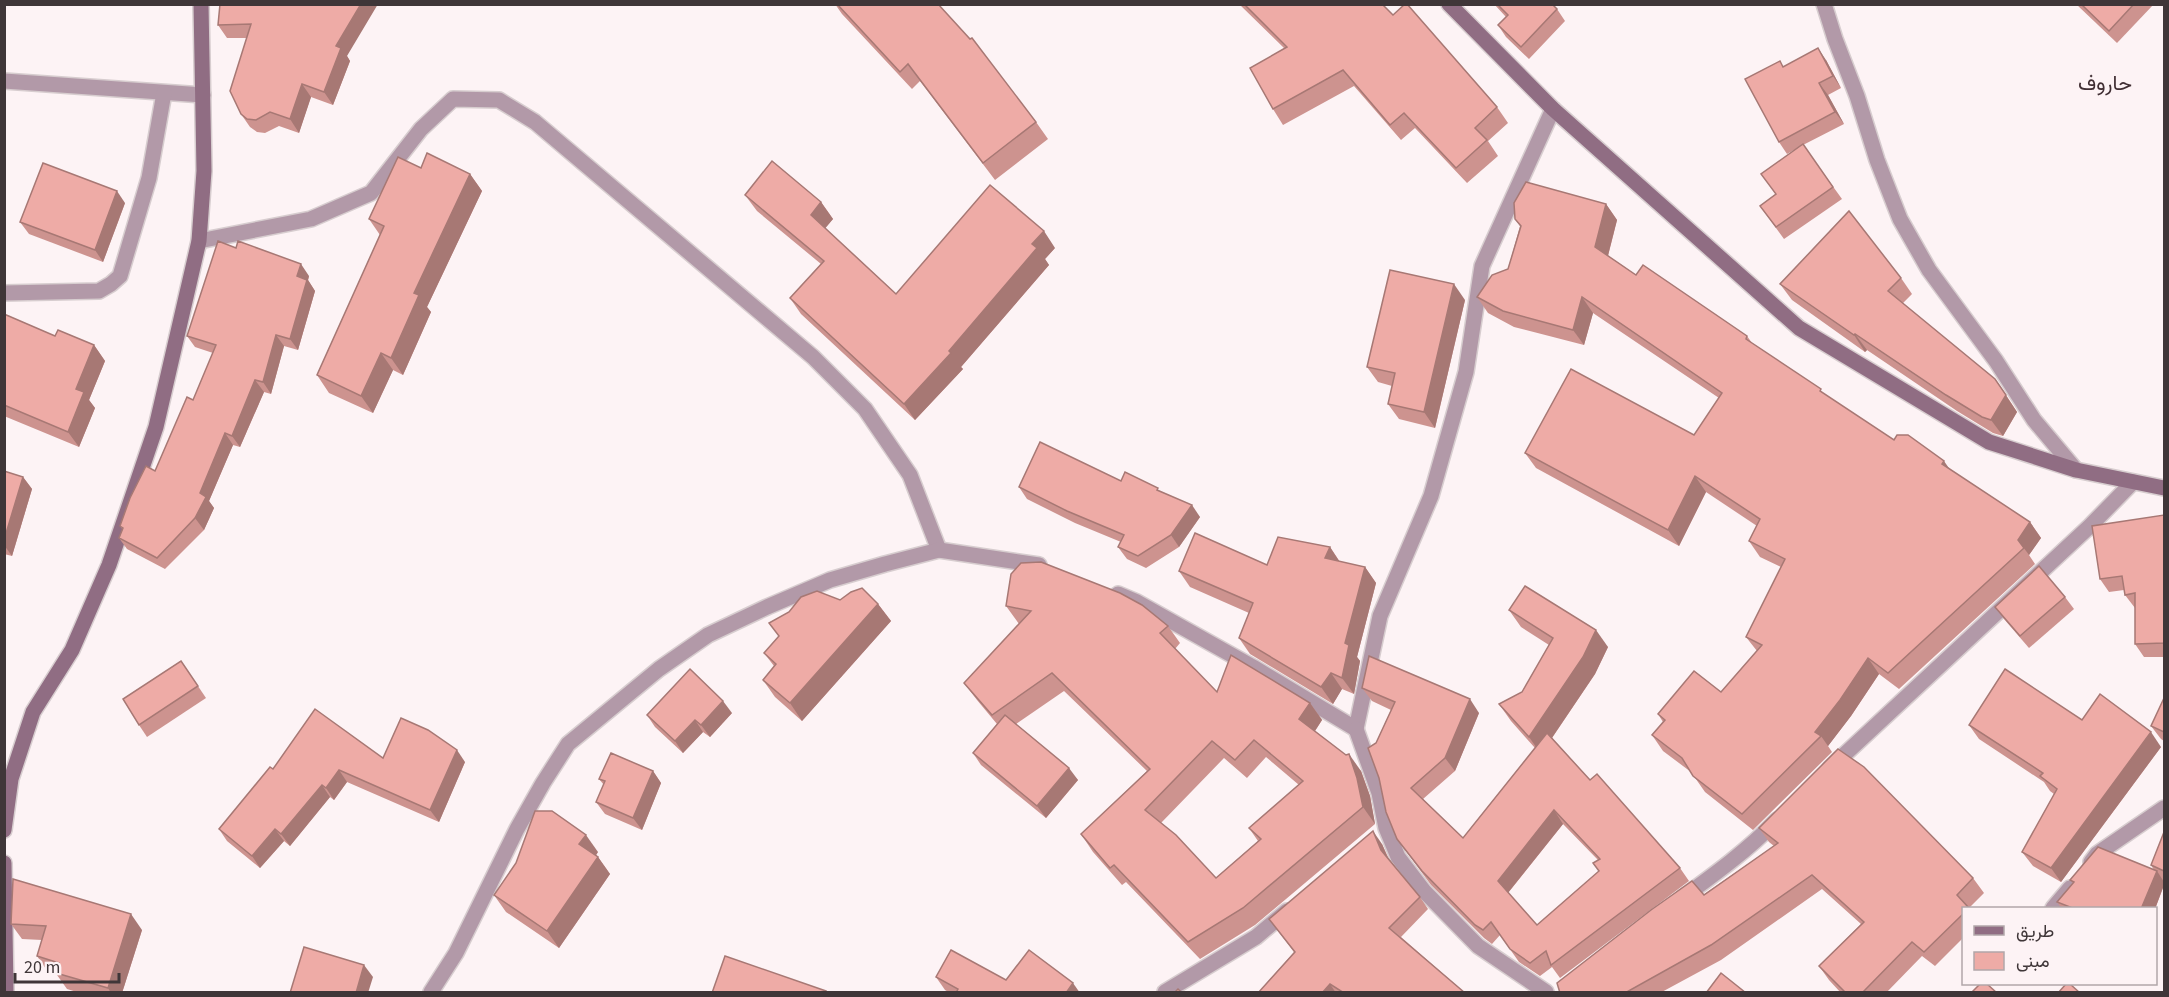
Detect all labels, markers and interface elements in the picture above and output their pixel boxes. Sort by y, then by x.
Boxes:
district label: حاروف [2078,68,2132,98]
legend [1962,907,2157,985]
text: طريق [2016,919,2054,944]
scale bar [15,946,118,984]
text: مبنى [2016,949,2050,974]
text: 20 m [24,955,60,980]

